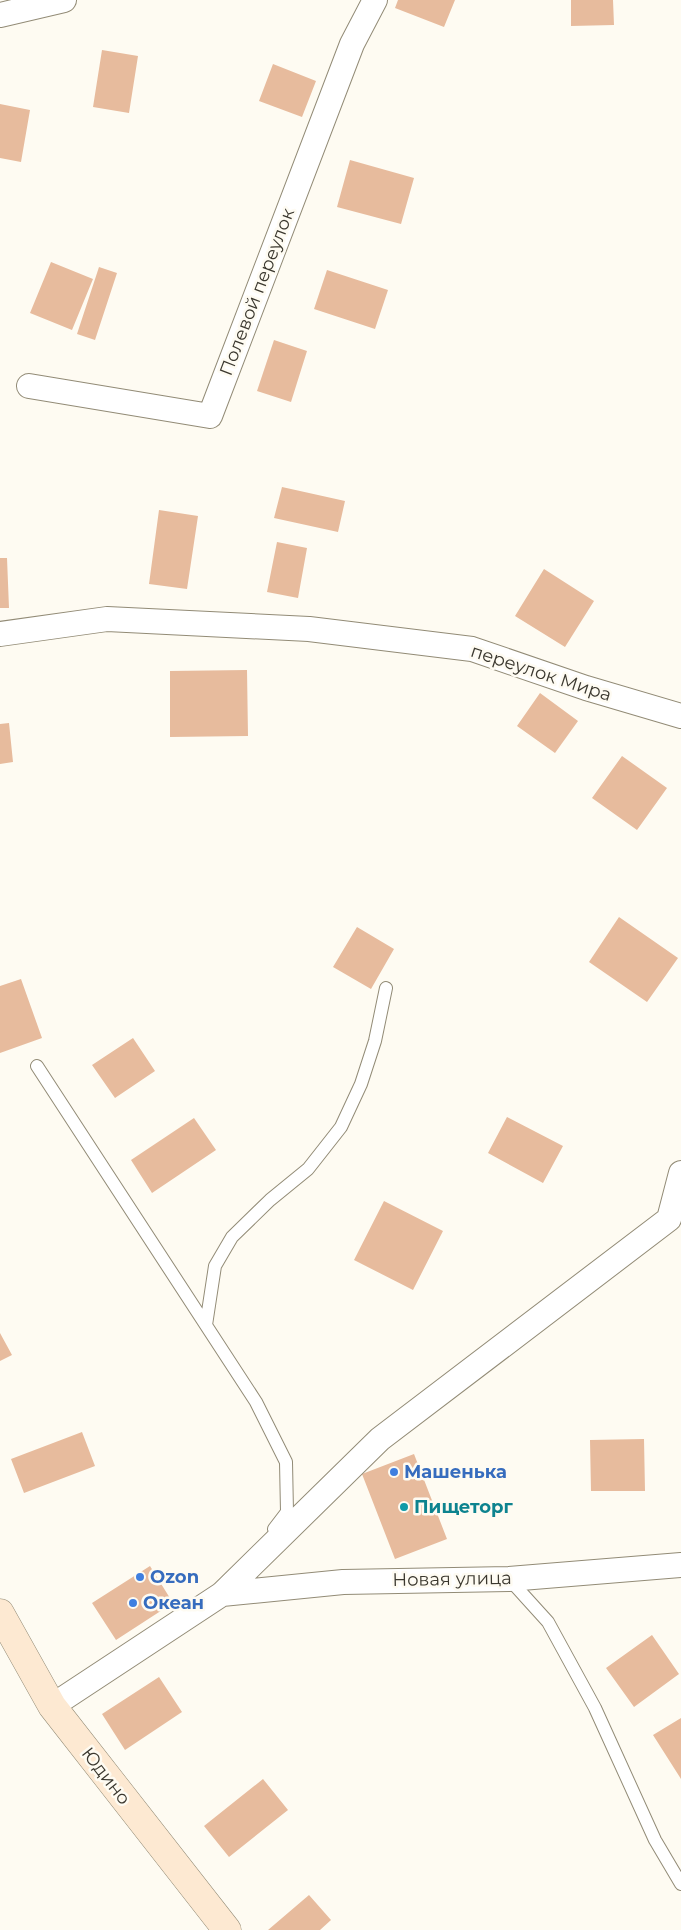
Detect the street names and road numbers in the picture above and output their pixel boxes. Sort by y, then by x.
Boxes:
street label: Полевой переулок [215,205,299,379]
street label: переулок Мира [468,640,614,706]
street label: Новая улица [392,1567,512,1591]
street label: Юдино [77,1743,135,1809]

